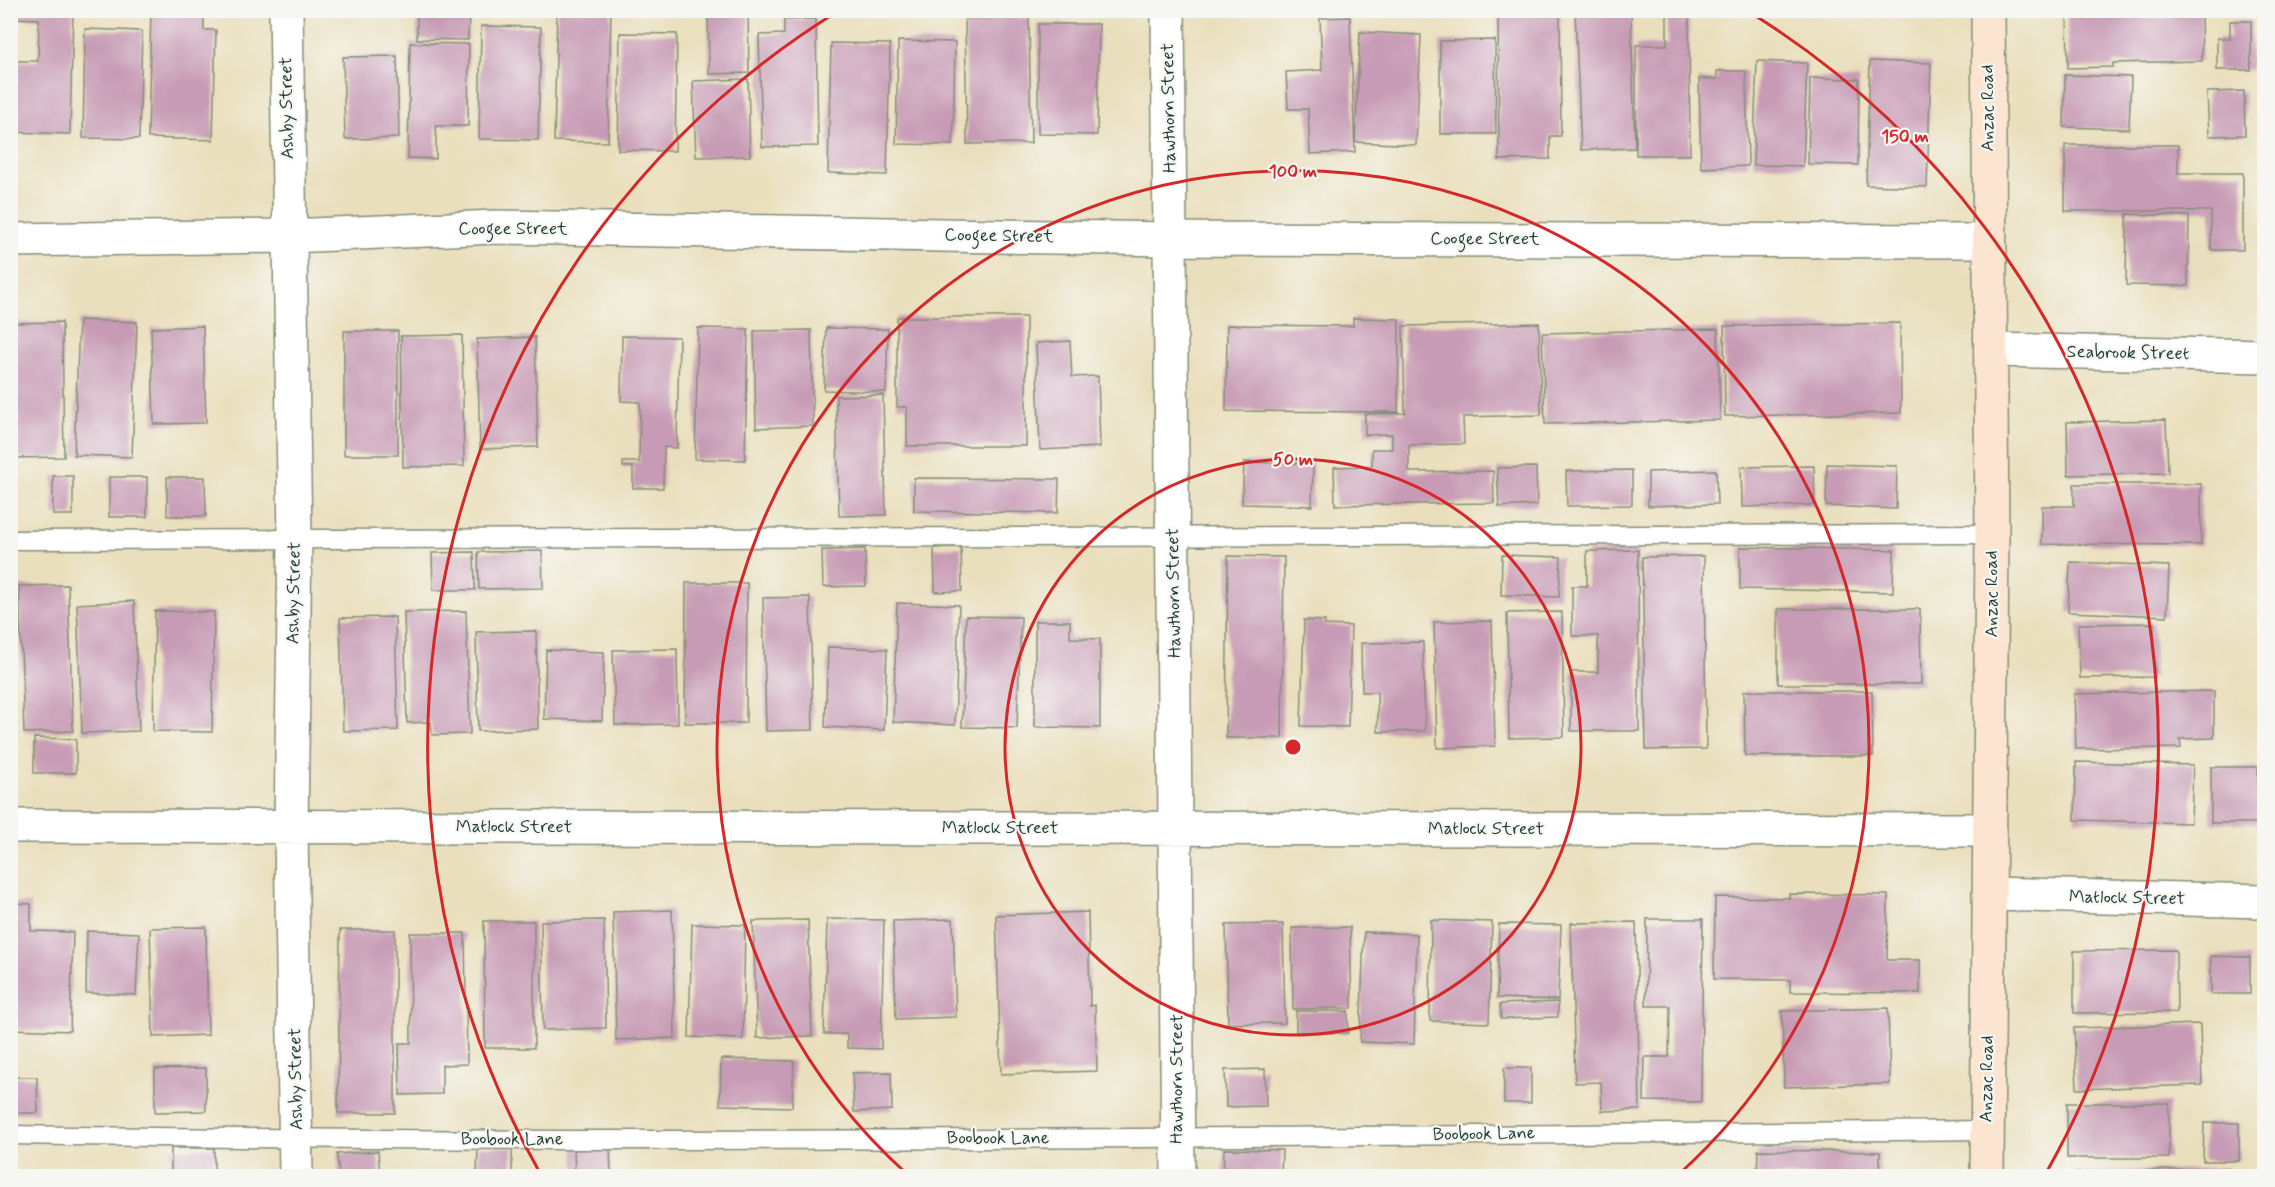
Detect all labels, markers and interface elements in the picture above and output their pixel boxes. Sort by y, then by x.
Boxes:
street label: Hawthorn Street [1156,43,1182,173]
street label: Ashby Street [274,57,300,159]
street label: Anzac Road [1976,64,2000,152]
text: 150 m [1881,125,1929,149]
text: 100 m [1269,160,1317,184]
street label: Coogee Street [458,217,568,243]
street label: Coogee Street [944,223,1054,251]
street label: Coogee Street [1430,227,1540,253]
street label: Seabrook Street [2066,340,2190,366]
text: 50 m [1273,448,1313,472]
street label: Hawthorn Street [1161,528,1187,658]
street label: Ashby Street [281,542,307,644]
street label: Anzac Road [1980,550,2004,638]
centre of rings [1283,737,1303,757]
street label: Matlock Street [456,815,572,839]
street label: Matlock Street [942,816,1058,840]
street label: Matlock Street [1428,817,1544,841]
street label: Matlock Street [2069,885,2185,911]
street label: Hawthorn Street [1165,1014,1189,1144]
street label: Ashby Street [283,1028,309,1130]
street label: Anzac Road [1974,1035,2000,1123]
street label: Boobook Lane [1433,1121,1535,1147]
street label: Boobook Lane [947,1126,1049,1150]
street label: Boobook Lane [461,1127,563,1151]

